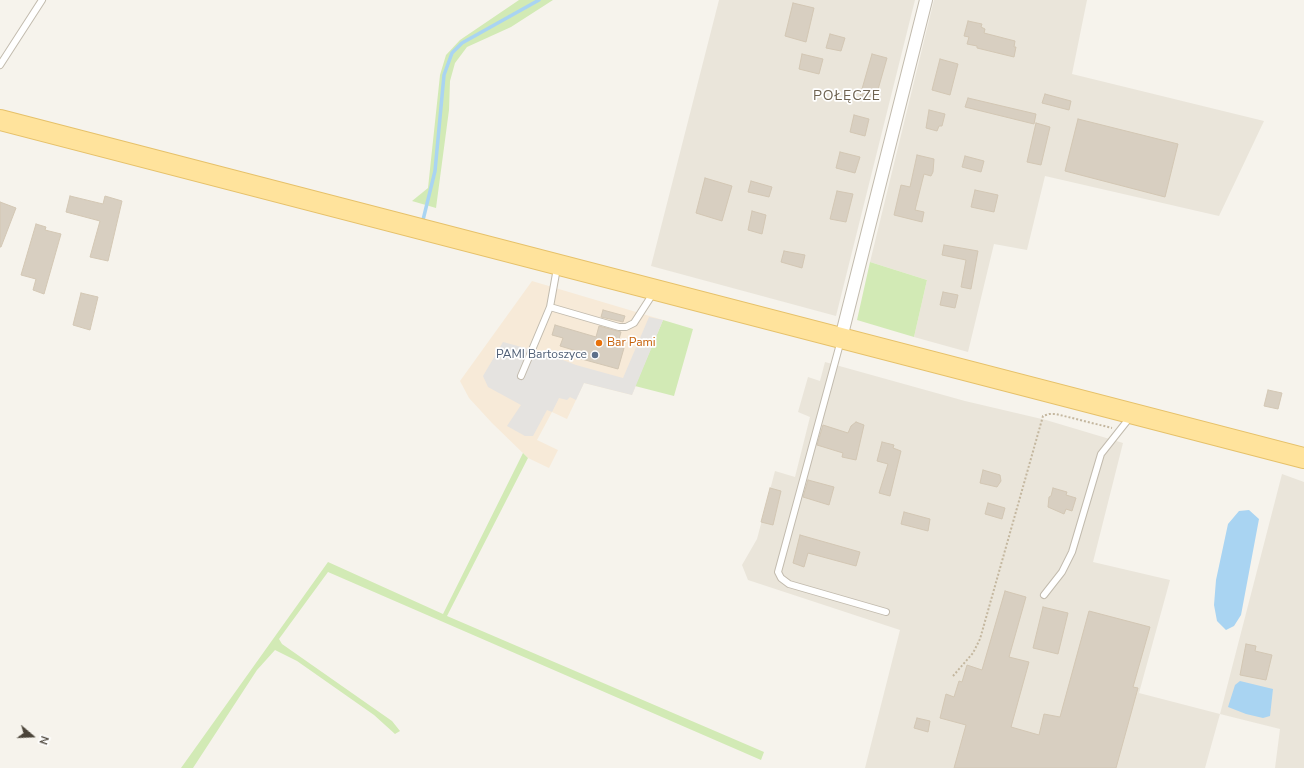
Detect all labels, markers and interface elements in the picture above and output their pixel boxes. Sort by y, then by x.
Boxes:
district label: POŁĘCZE [813,89,881,105]
place label: Bar Pami [607,336,656,350]
marker: Bar Pami [594,338,604,348]
place label: PAMI Bartoszyce [496,348,587,362]
marker: PAMI Bartoszyce [590,350,600,360]
north arrow [12,716,52,756]
text: N [35,734,52,746]

